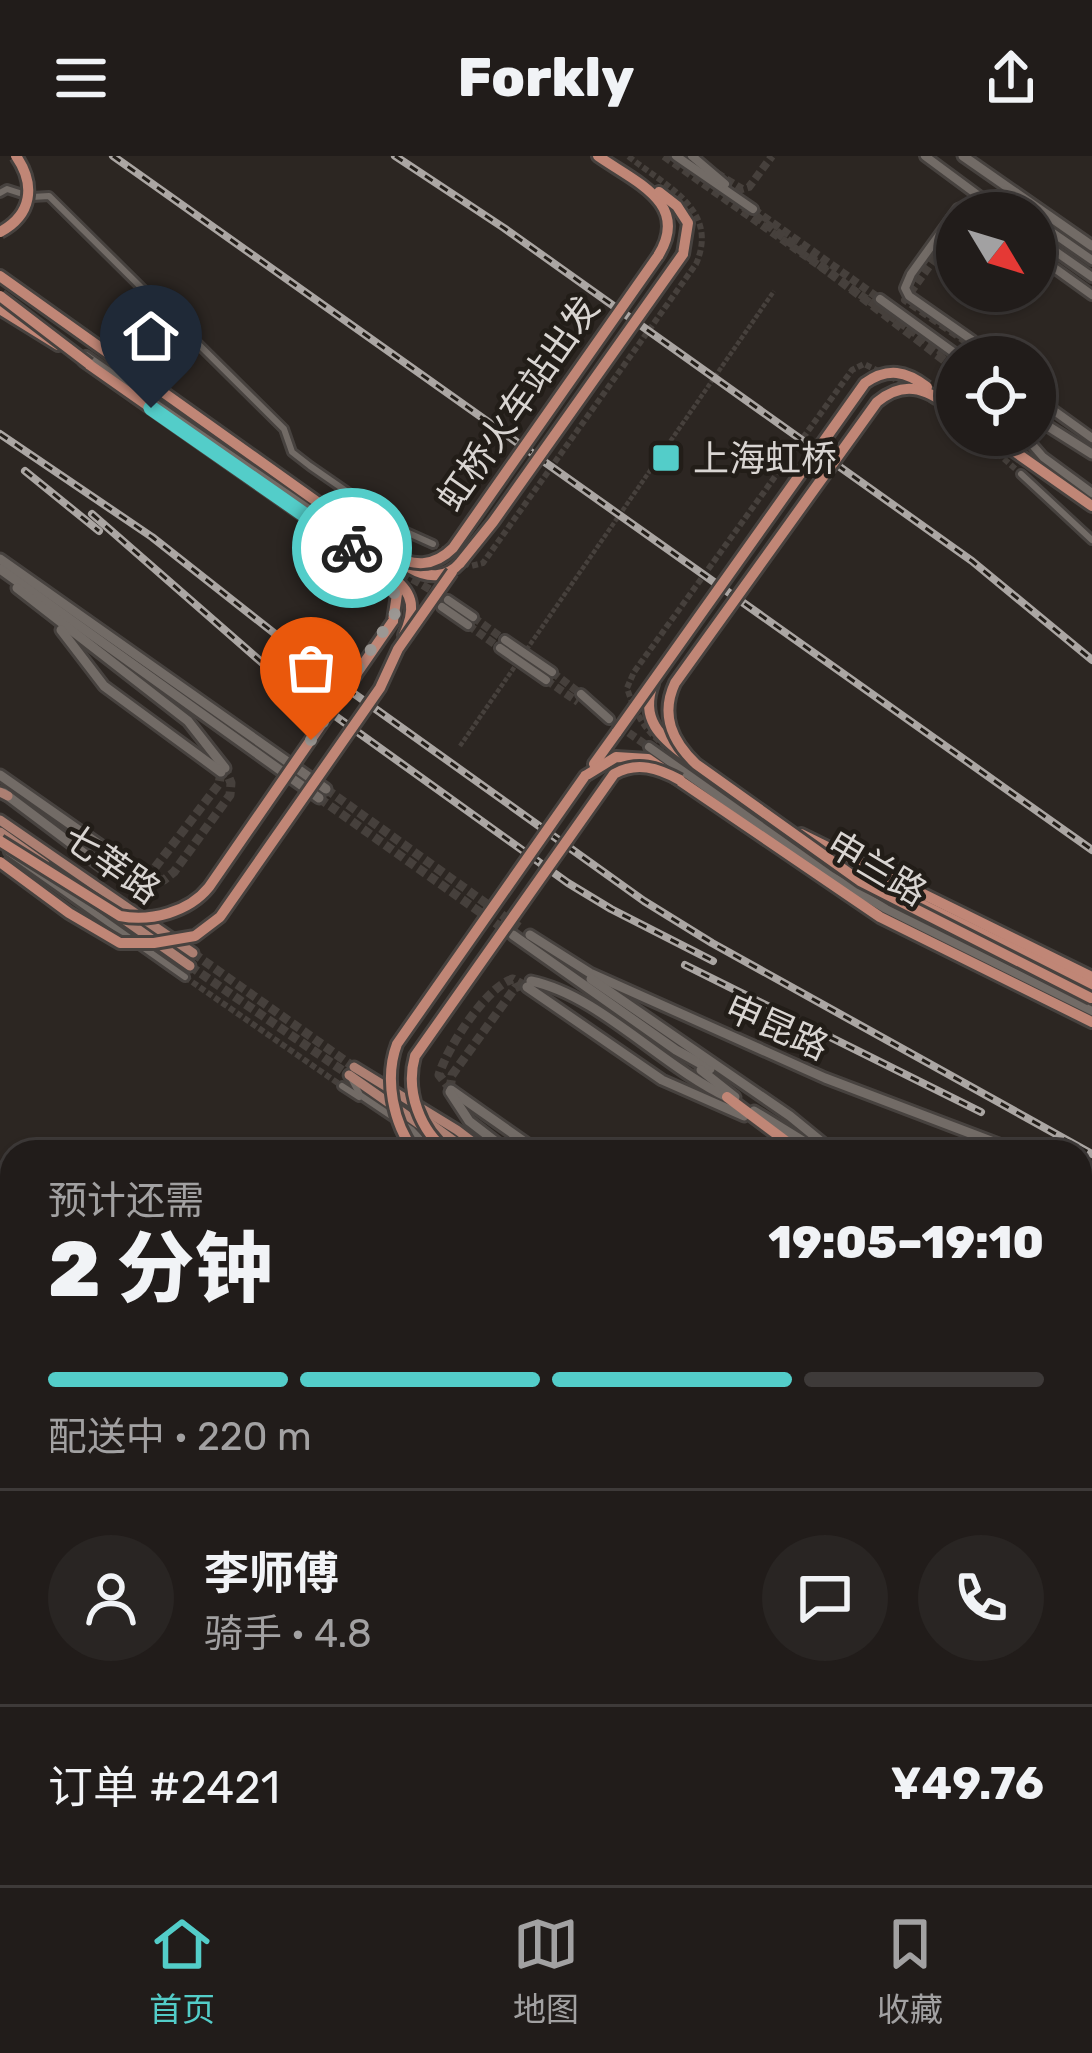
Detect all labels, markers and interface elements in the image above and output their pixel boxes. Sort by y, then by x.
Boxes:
icon: menu [48,45,114,111]
icon: share [978,45,1044,111]
text: Forkly [458,46,634,110]
north arrow [936,192,1056,312]
map controls [936,192,1056,456]
pin [100,285,202,408]
street label: 虹桥火车站出发 [428,287,608,519]
icon: home [118,303,184,369]
button: locate [936,336,1056,456]
place label: 上海虹桥 [693,437,837,480]
marker: 上海虹桥 [650,442,682,474]
courier [292,488,412,608]
icon: bike [319,515,385,581]
pin [260,617,362,740]
icon: bag [278,635,344,701]
street label: 七莘路 [55,815,169,913]
street label: 申兰路 [820,822,934,914]
street label: 申昆路 [719,985,835,1069]
text: 预计还需 [48,1178,204,1224]
text: 19:05–19:10 [768,1216,1044,1269]
text: 2 分钟 [48,1223,272,1316]
text: 配送中 · 220 m [48,1414,312,1460]
button: person [48,1535,174,1661]
button: chat [762,1535,888,1661]
button: phone [918,1535,1044,1661]
text: 李师傅 [204,1547,339,1600]
text: 骑手 · 4.8 [204,1611,372,1657]
text: ¥49.76 [891,1757,1044,1810]
text: 订单 #2421 [48,1761,280,1814]
tab: 首页 [149,1911,215,2031]
tab: 地图 [513,1911,579,2031]
tab: 收藏 [877,1911,943,2031]

